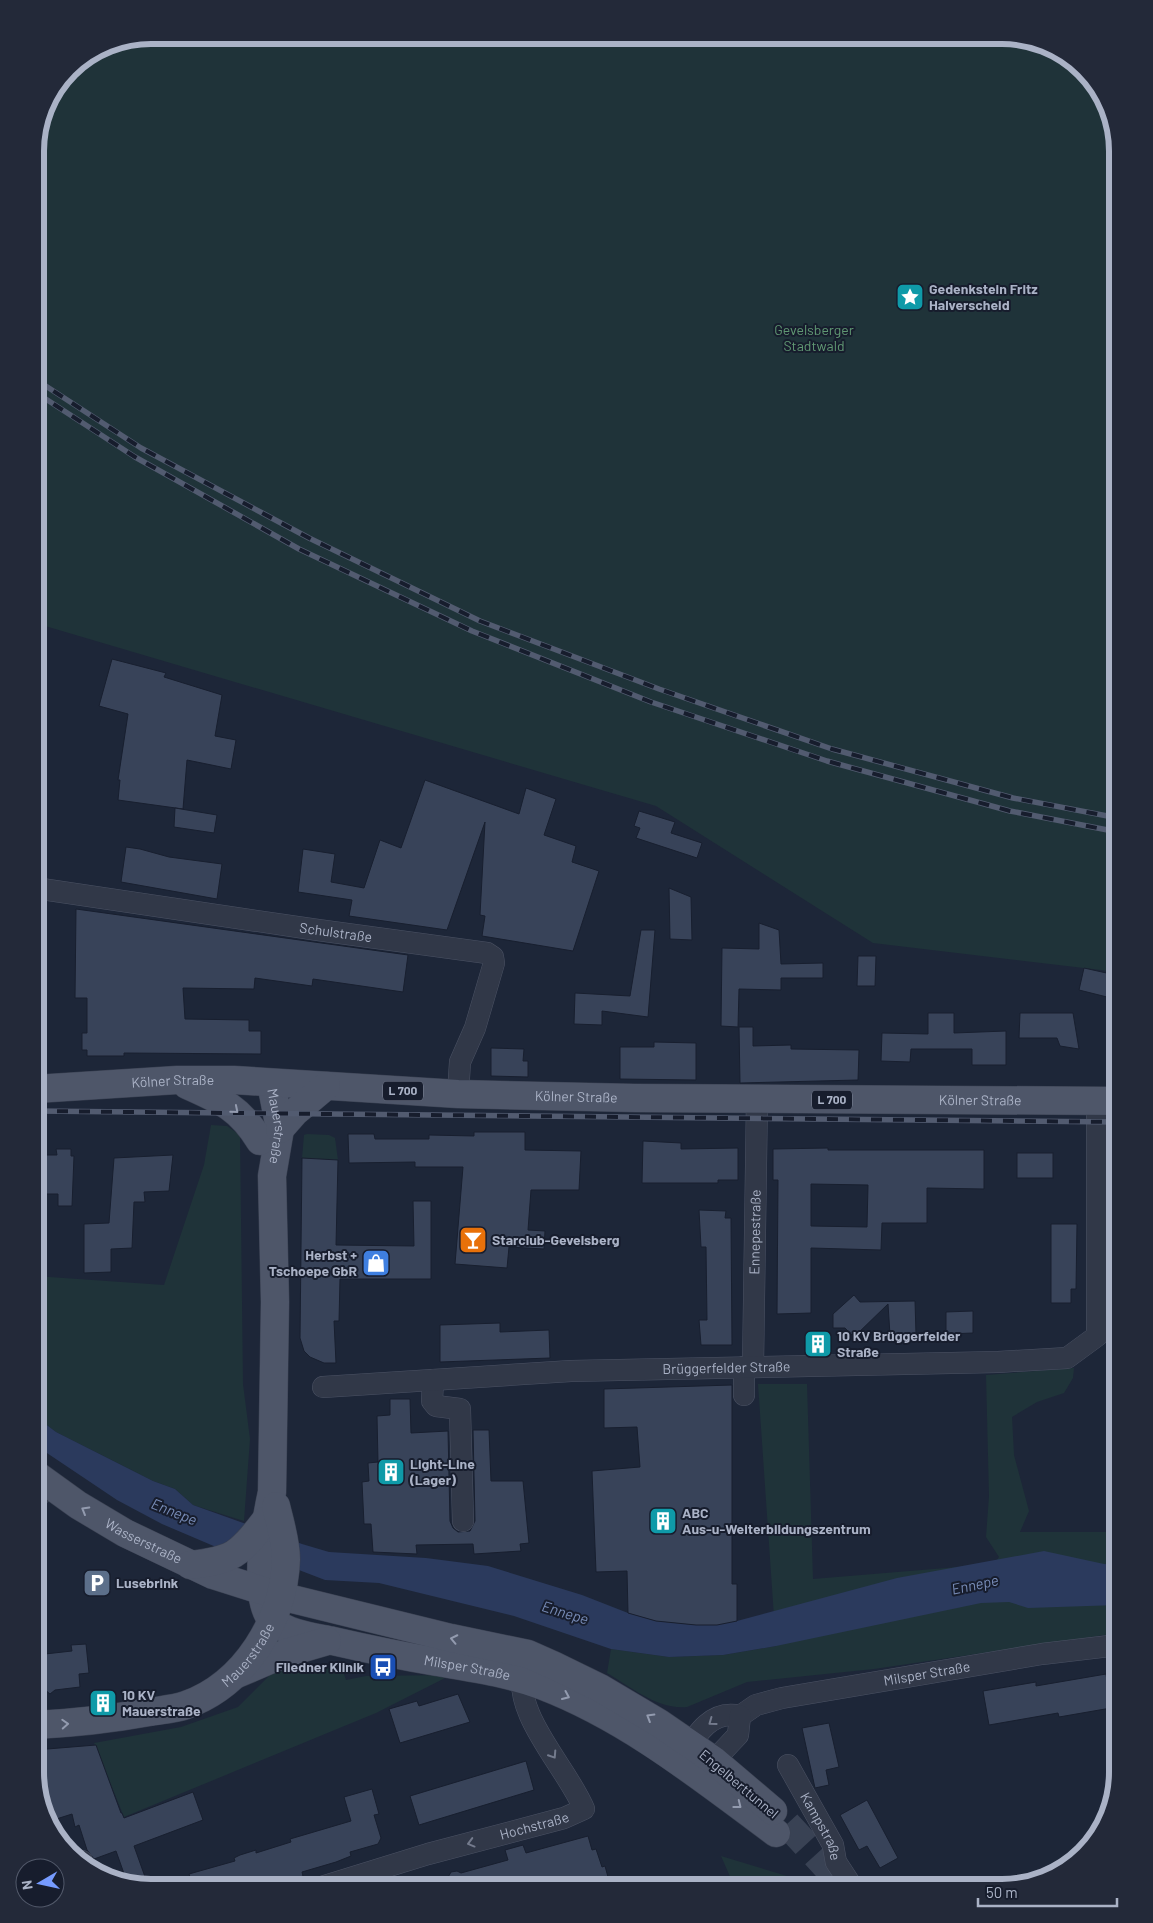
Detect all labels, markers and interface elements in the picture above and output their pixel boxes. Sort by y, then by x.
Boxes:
place label: Gedenkstein Fritz Halverscheid [929,280,1038,313]
place icon: Gedenkstein Fritz Halverscheid [895,282,925,312]
park label: Gevelsberger Stadtwald [774,321,854,354]
street label: Schulstraße [298,918,373,945]
street label: Kölner Straße [131,1071,214,1091]
road number: L 700 [383,1082,423,1100]
street label: Mauerstraße [264,1087,289,1165]
street label: Kölner Straße [535,1087,618,1106]
road number: L 700 [812,1090,852,1110]
street label: Kölner Straße [939,1091,1022,1108]
one-way arrow [229,1105,238,1113]
street label: Ennepestraße [745,1189,764,1275]
bar icon: Starclub-Gevelsberg [458,1225,488,1255]
place label: Starclub-Gevelsberg [492,1231,620,1248]
place label: Herbst + Tschoepe GbR [269,1246,357,1279]
shop icon: Herbst + Tschoepe GbR [361,1248,391,1278]
place label: 10 KV Brüggerfelder Straße [837,1327,961,1360]
building icon: 10 KV Brüggerfelder Straße [803,1329,833,1359]
street label: Brüggerfelder Straße [662,1357,791,1377]
place label: Light-Line (Lager) [409,1455,475,1488]
building icon: Light-Line (Lager) [376,1457,406,1487]
water label: Ennepe [149,1494,200,1528]
place label: ABC Aus-u-Weiterbildungszentrum [682,1504,871,1537]
one-way arrow [81,1506,90,1516]
building icon: ABC Aus-u-Weiterbildungszentrum [648,1506,678,1536]
street label: Wasserstraße [102,1514,185,1567]
parking icon: Lusebrink [82,1568,112,1598]
water label: Ennepe [950,1570,1000,1598]
place label: Lusebrink [116,1574,179,1591]
water label: Ennepe [540,1596,591,1628]
street label: Mauerstraße [218,1620,277,1690]
one-way arrow [450,1634,459,1645]
street label: Milsper Straße [423,1651,512,1684]
bus stop icon: Fliedner Klinik [368,1652,398,1682]
street label: Milsper Straße [882,1657,971,1689]
place label: Fliedner Klinik [276,1658,365,1675]
place label: 10 KV Mauerstraße [122,1686,201,1719]
building icon: 10 KV Mauerstraße [88,1688,118,1718]
one-way arrow [561,1690,570,1701]
one-way arrow [646,1714,655,1724]
one-way arrow [708,1716,718,1725]
one-way arrow [62,1718,70,1729]
street label: Engelberttunnel [696,1746,782,1822]
one-way arrow [546,1750,556,1759]
street label: Kampstraße [797,1789,845,1862]
one-way arrow [732,1799,741,1807]
street label: Hochstraße [498,1808,572,1843]
one-way arrow [466,1837,475,1848]
north arrow [15,1858,65,1908]
scale bar [978,1876,1117,1908]
text: N [18,1879,36,1891]
text: 50 m [986,1883,1018,1901]

